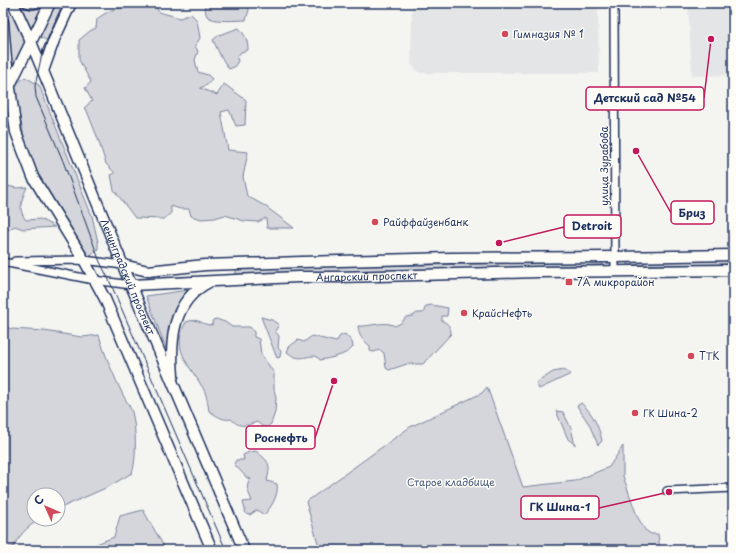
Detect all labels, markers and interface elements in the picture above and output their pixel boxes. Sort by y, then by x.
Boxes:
place label: Гимназия № 1 [513,26,583,41]
marker: Гимназия № 1 [500,29,510,39]
callout: Детский сад №54 [586,87,704,110]
text: Детский сад №54 [593,89,696,106]
street label: улица Зурабова [596,125,611,206]
callout: Бриз [671,201,714,224]
text: Бриз [679,204,706,221]
place label: Райффайзенбанк [383,214,469,229]
callout: Detroit [564,215,621,238]
street label: Ленинградский проспект [98,216,159,337]
marker: Райффайзенбанк [370,217,380,227]
text: Detroit [572,217,612,234]
street label: Ангарский проспект [316,267,418,284]
place label: 7А микрорайон [577,274,655,289]
marker: 7А микрорайон [564,277,574,287]
place label: КрайсНефть [472,305,533,320]
marker: КрайсНефть [459,308,469,318]
place label: ТТК [699,348,719,363]
marker: ТТК [686,351,696,361]
place label: ГК Шина-2 [643,405,698,420]
marker: ГК Шина-2 [630,408,640,418]
callout: Роснефть [246,426,315,449]
text: Роснефть [254,429,308,446]
park label: Старое кладбище [407,474,495,489]
north arrow [26,487,66,527]
text: С [30,491,48,509]
callout: ГК Шина-1 [521,496,599,519]
text: ГК Шина-1 [530,498,590,515]

